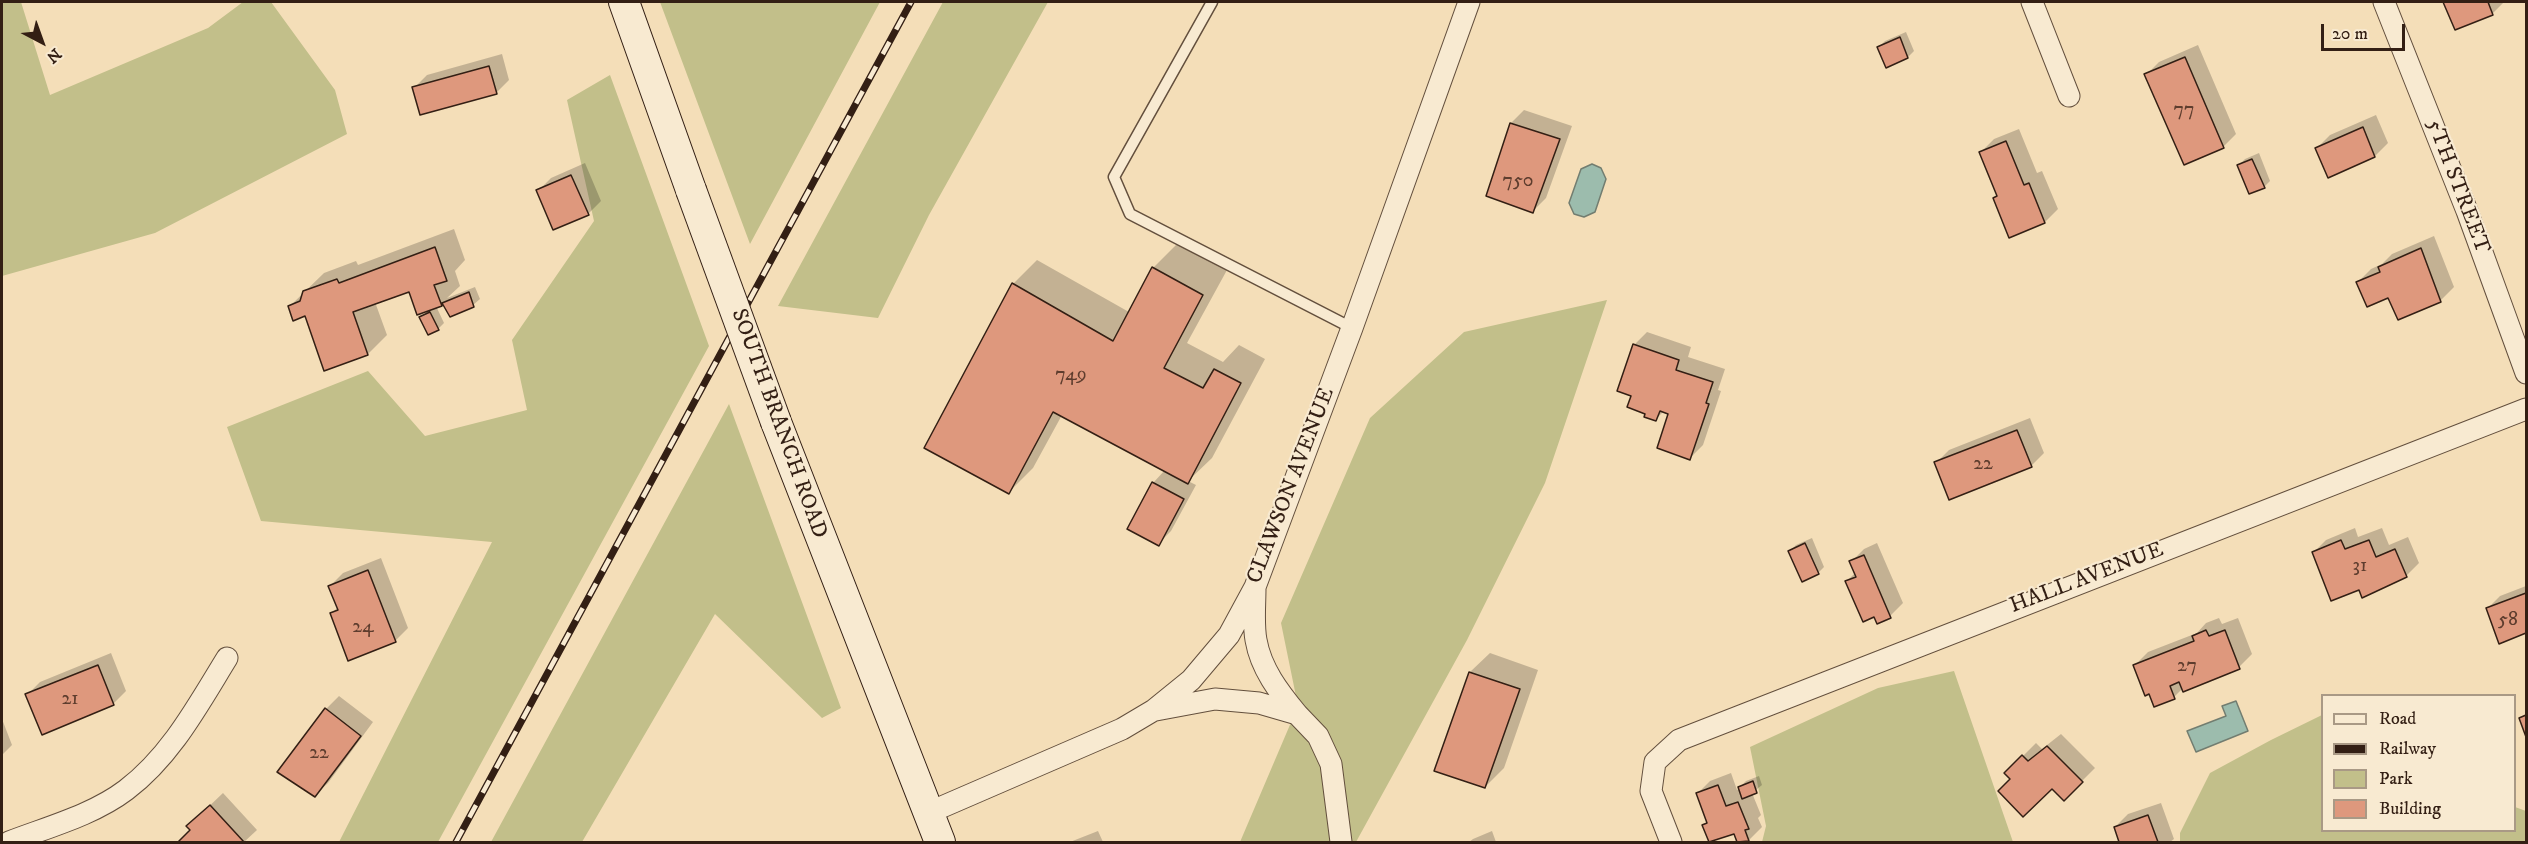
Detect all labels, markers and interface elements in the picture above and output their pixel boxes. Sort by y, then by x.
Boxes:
north arrow [12,12,72,72]
scale bar [2324,12,2408,50]
text: 20 m [2332,23,2368,45]
text: N [42,44,65,67]
house number: 77 [2173,99,2195,123]
street label: 5TH STREET [2419,116,2495,258]
house number: 750 [1502,170,1534,194]
street label: SOUTH BRANCH ROAD [724,306,832,542]
house number: 749 [1055,364,1087,388]
street label: CLAWSON AVENUE [1242,384,1342,588]
house number: 22 [1973,453,1993,477]
street label: HALL AVENUE [2006,538,2168,620]
house number: 31 [2353,555,2367,579]
house number: 58 [2498,609,2518,633]
house number: 24 [352,616,374,640]
house number: 27 [2177,655,2197,679]
house number: 21 [61,688,79,712]
legend [2321,694,2516,832]
text: Road [2379,708,2416,730]
text: Railway [2379,738,2436,760]
house number: 22 [309,742,329,766]
text: Park [2379,768,2413,790]
text: Building [2379,798,2441,820]

